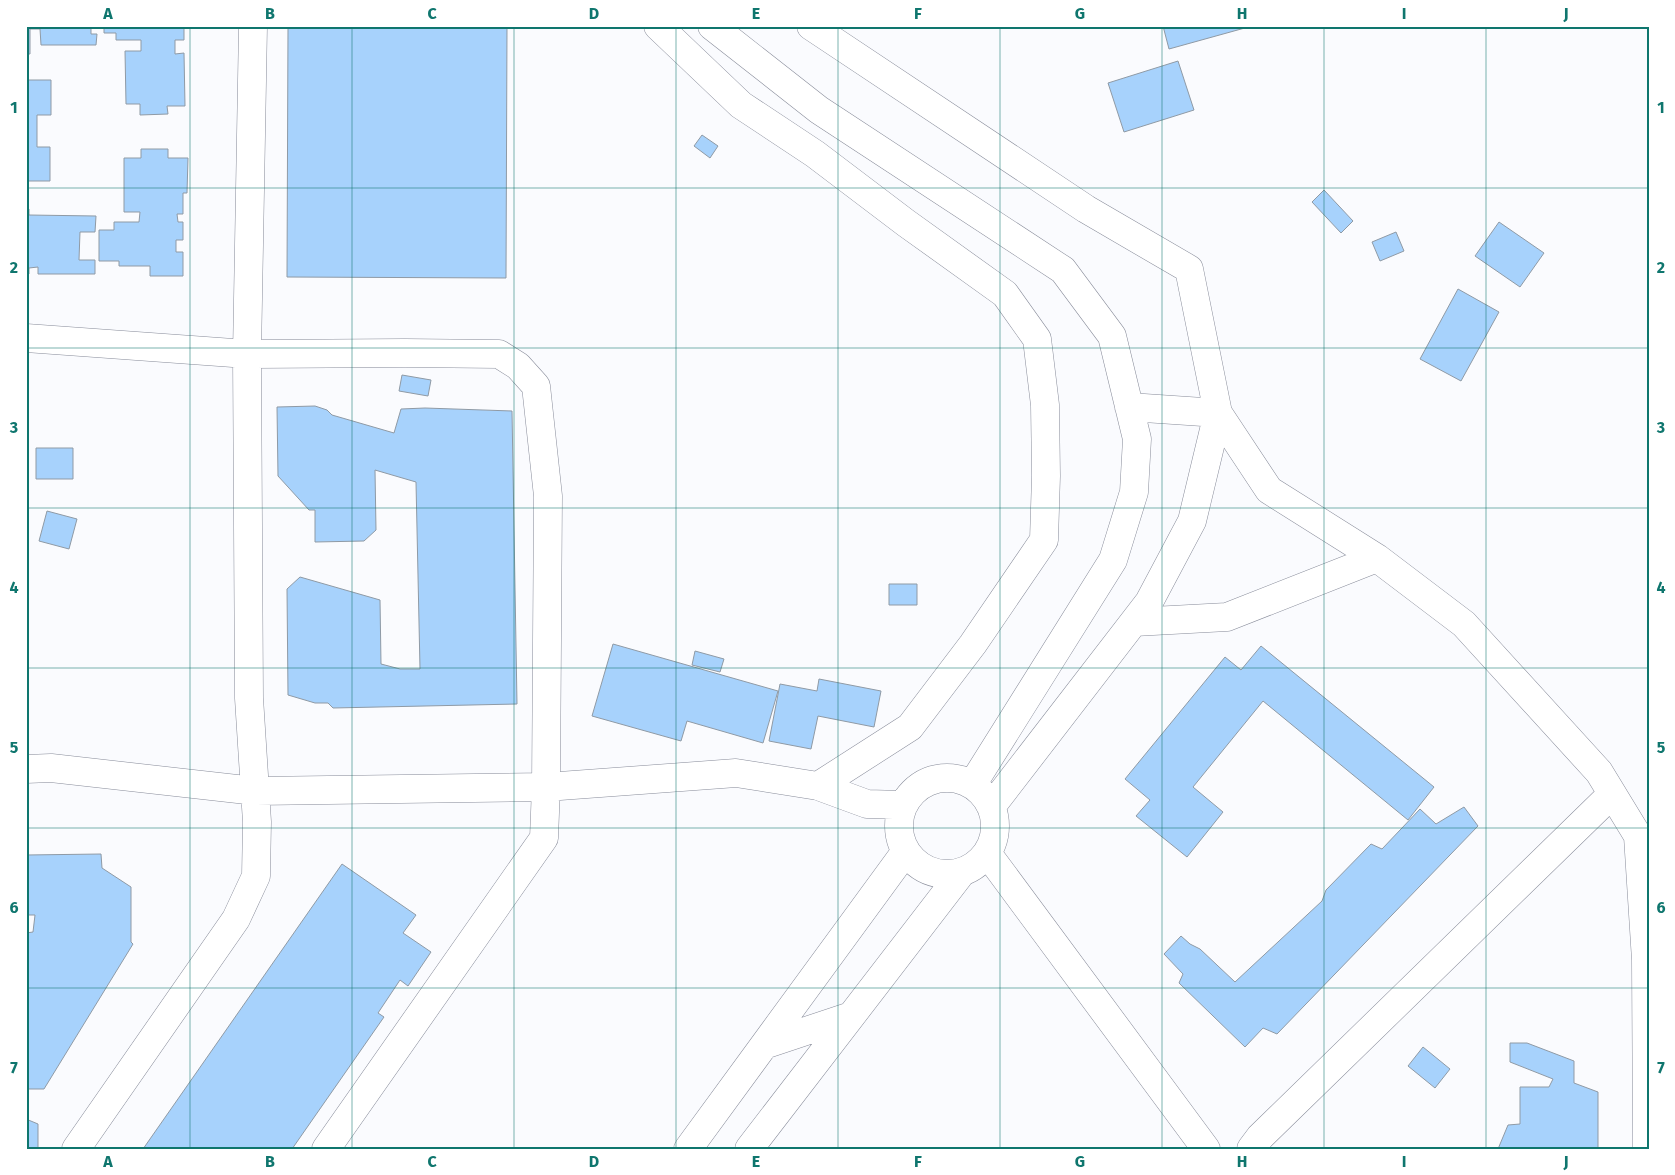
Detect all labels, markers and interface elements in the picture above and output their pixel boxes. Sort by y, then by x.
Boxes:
text: A [102,4,113,23]
text: B [265,4,275,23]
text: C [427,4,437,23]
text: D [589,4,599,23]
text: E [752,4,760,23]
text: F [914,4,922,23]
text: G [1075,4,1085,23]
text: H [1237,4,1247,23]
text: I [1402,4,1406,23]
text: J [1562,4,1569,23]
text: 1 [10,98,18,117]
text: 1 [1657,98,1665,117]
text: 2 [10,258,18,277]
text: 2 [1657,258,1665,277]
text: 3 [9,418,18,437]
text: 3 [1656,418,1665,437]
text: 4 [9,578,19,597]
text: 4 [1656,578,1666,597]
text: 5 [10,738,19,757]
text: 5 [1657,738,1666,757]
text: 6 [9,898,19,917]
text: 6 [1656,898,1666,917]
text: 7 [10,1058,18,1077]
text: 7 [1657,1058,1665,1077]
text: A [102,1152,113,1171]
text: B [265,1152,275,1171]
text: C [427,1152,437,1171]
text: D [589,1152,599,1171]
text: E [752,1152,760,1171]
text: F [914,1152,922,1171]
text: G [1075,1152,1085,1171]
text: H [1237,1152,1247,1171]
text: I [1402,1152,1406,1171]
text: J [1562,1152,1569,1171]

